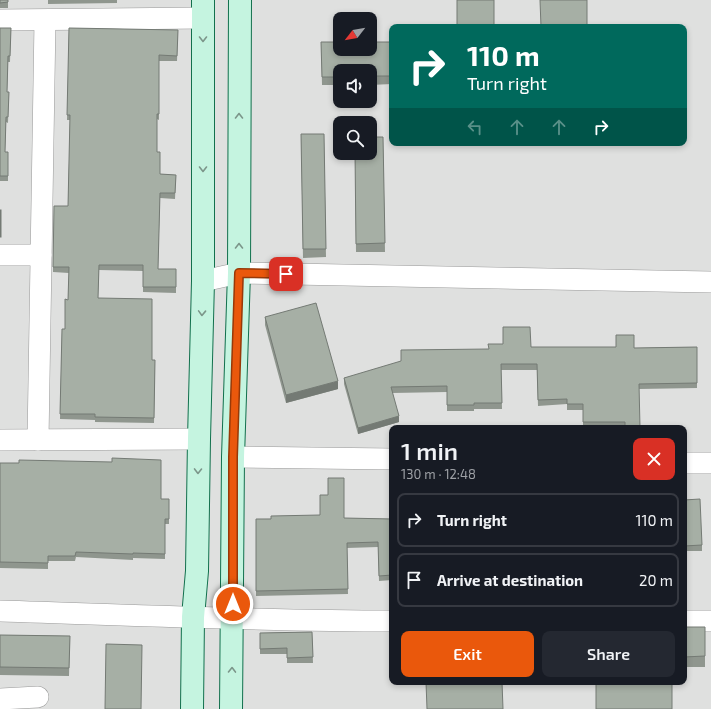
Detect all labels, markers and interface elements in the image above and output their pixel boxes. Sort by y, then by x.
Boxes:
north arrow [333,12,377,56]
map controls [333,12,377,160]
one-way arrow [199,36,207,42]
text: 110 m [467,38,540,72]
icon: right [401,40,453,92]
button: sound [333,64,377,108]
text: Turn right [467,72,547,94]
one-way arrow [235,113,243,119]
button: search [333,116,377,160]
icon: left [464,116,486,138]
icon: ahead [506,116,528,138]
icon: ahead [548,116,570,138]
icon: right [590,116,612,138]
one-way arrow [199,166,207,172]
one-way arrow [235,243,243,249]
pin [269,257,303,291]
icon: arrive [275,263,297,285]
one-way arrow [198,310,207,316]
text: 1 min [401,436,458,465]
button: close [633,438,675,480]
text: 130 m · 12:48 [401,466,476,482]
one-way arrow [194,468,202,474]
icon: right [403,509,425,531]
text: Turn right [437,511,507,529]
text: 110 m [636,511,673,529]
icon: arrive [403,569,425,591]
text: Arrive at destination [437,571,583,589]
text: 20 m [639,571,673,589]
position arrow [212,583,254,625]
button: Exit [401,631,534,677]
button: Share [542,631,675,677]
one-way arrow [228,667,236,673]

